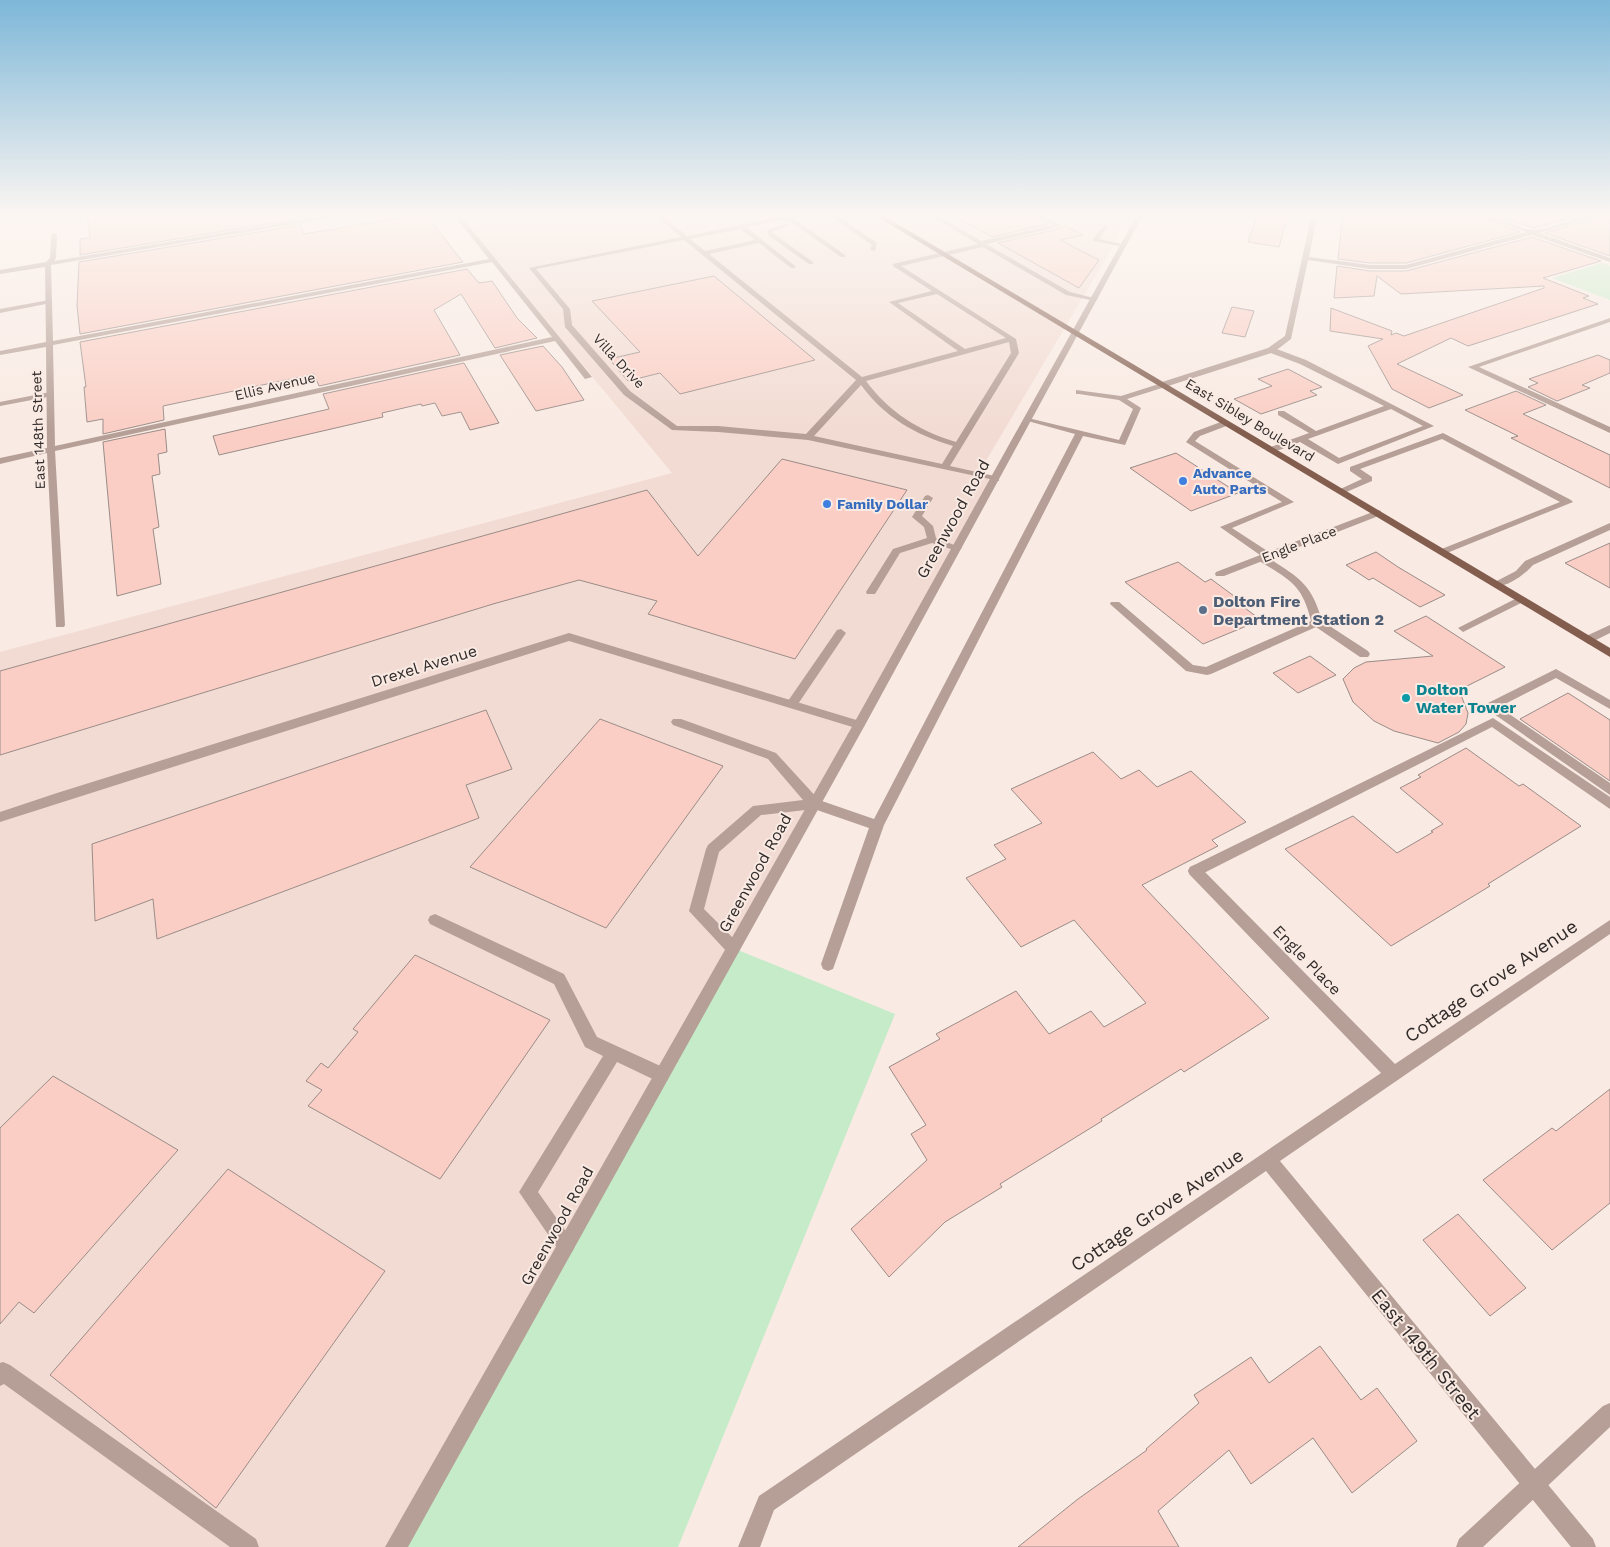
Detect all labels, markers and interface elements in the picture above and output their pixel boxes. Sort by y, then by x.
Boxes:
street label: Villa Drive [590,330,648,392]
street label: Ellis Avenue [233,369,317,403]
street label: East 148th Street [28,370,48,490]
street label: East Sibley Boulevard [1183,375,1317,465]
street label: Greenwood Road [912,456,994,582]
place label: Advance Auto Parts [1193,465,1267,497]
marker: Advance Auto Parts [1177,475,1189,487]
place label: Family Dollar [837,496,928,512]
marker: Family Dollar [821,498,833,510]
street label: Engle Place [1259,522,1339,566]
place label: Dolton Fire Department Station 2 [1213,592,1384,629]
marker: Dolton Fire Department Station 2 [1197,604,1209,616]
street label: Drexel Avenue [369,641,479,691]
place label: Dolton Water Tower [1416,680,1516,717]
marker: Dolton Water Tower [1400,692,1412,704]
street label: Greenwood Road [714,810,796,936]
street label: Cottage Grove Avenue [1400,915,1582,1047]
street label: Engle Place [1269,921,1345,999]
street label: Cottage Grove Avenue [1066,1144,1248,1276]
street label: Greenwood Road [516,1163,598,1289]
street label: East 149th Street [1366,1284,1486,1424]

